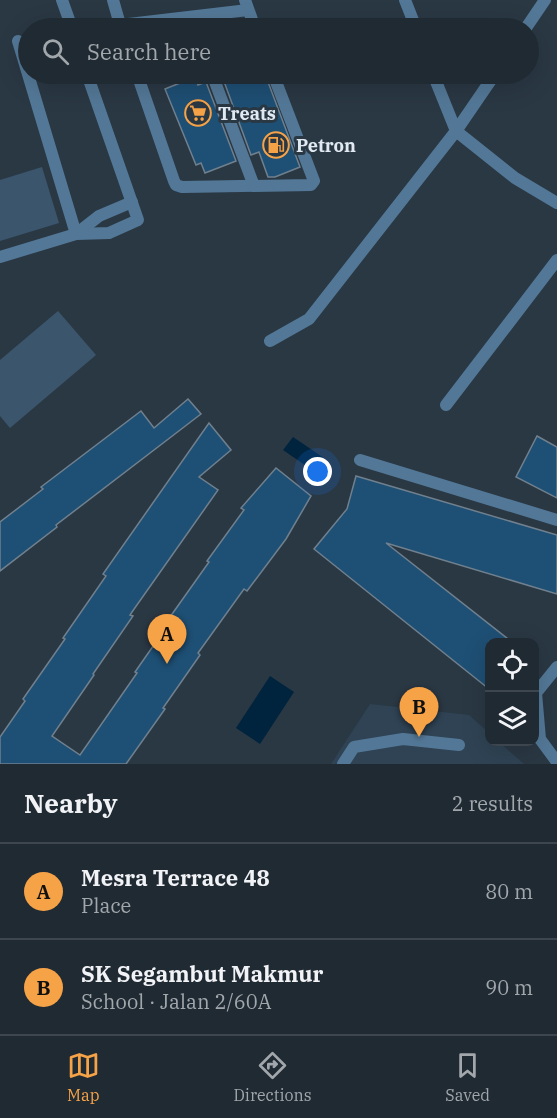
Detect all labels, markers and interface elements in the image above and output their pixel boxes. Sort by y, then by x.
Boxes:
search box [18,18,539,84]
icon: search [39,35,72,68]
text: Search here [87,37,211,66]
supermarket icon: Treats [183,98,213,128]
place label: Treats [218,102,276,125]
fuel station icon: Petron [261,130,291,160]
place label: Petron [296,134,356,157]
your location [303,457,332,486]
pin: A [148,614,186,664]
map controls [485,638,539,746]
button: locate [485,638,539,692]
pin: B [400,688,438,737]
button: layers [485,692,539,746]
text: Nearby [24,786,118,820]
text: 2 results [452,790,533,817]
text: Mesra Terrace 48 [81,863,270,892]
text: A [37,878,50,905]
text: 80 m [485,878,533,905]
text: Place [81,892,131,919]
text: SK Segambut Makmur [81,959,323,988]
text: B [36,974,51,1001]
text: 90 m [485,974,533,1001]
text: School · Jalan 2/60A [81,988,271,1015]
tab: Map [67,1049,100,1105]
tab: Directions [234,1049,312,1105]
tab: Saved [445,1049,490,1105]

